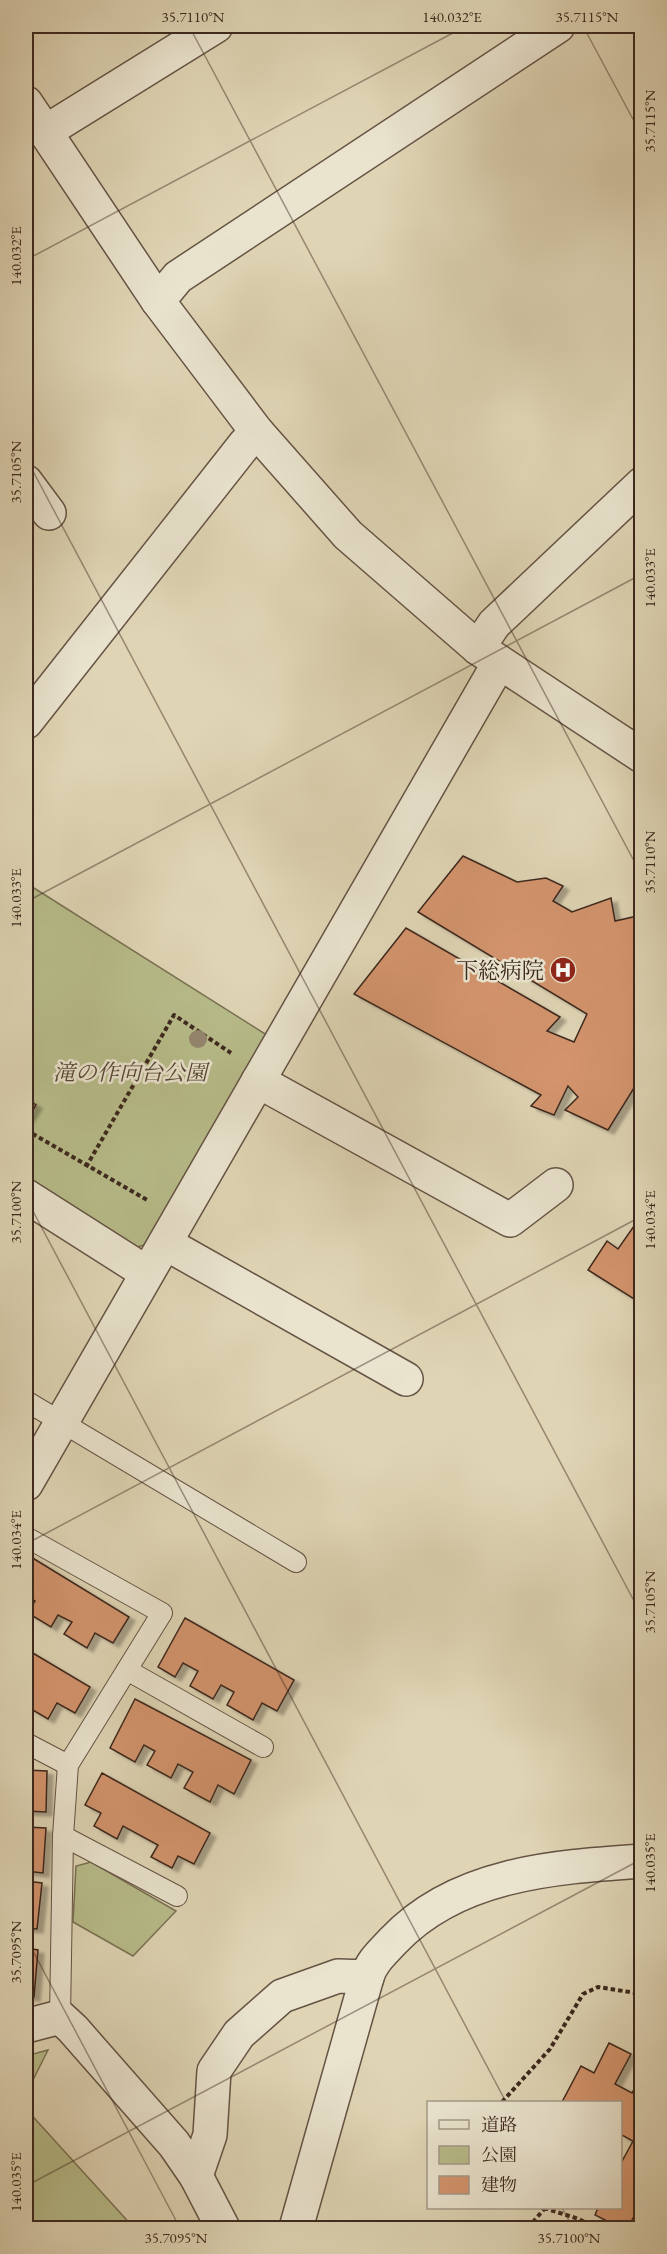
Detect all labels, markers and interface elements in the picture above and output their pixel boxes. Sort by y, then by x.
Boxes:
text: 35.7110°N [162,7,225,26]
text: 140.032°E [422,7,482,26]
text: 35.7115°N [556,7,619,26]
text: 35.7115°N [640,89,659,152]
text: 140.032°E [6,226,25,286]
text: 35.7105°N [6,440,25,503]
text: 140.033°E [640,548,659,608]
text: 35.7110°N [640,830,659,893]
text: 140.033°E [6,868,25,928]
hospital icon: 下総病院 [548,955,578,985]
place label: 下総病院 [456,956,544,985]
park label: 滝の作向台公園 [53,1058,210,1087]
text: 35.7100°N [6,1180,25,1243]
text: 140.034°E [640,1190,659,1250]
text: 140.034°E [6,1510,25,1570]
text: 35.7105°N [640,1570,659,1633]
text: 140.035°E [640,1833,659,1893]
text: 35.7095°N [6,1920,25,1983]
legend [427,2101,622,2209]
text: 道路 [481,2113,517,2136]
text: 公園 [481,2143,517,2166]
text: 140.035°E [6,2152,25,2212]
text: 建物 [481,2173,517,2196]
text: 35.7095°N [145,2228,208,2247]
text: 35.7100°N [538,2228,601,2247]

